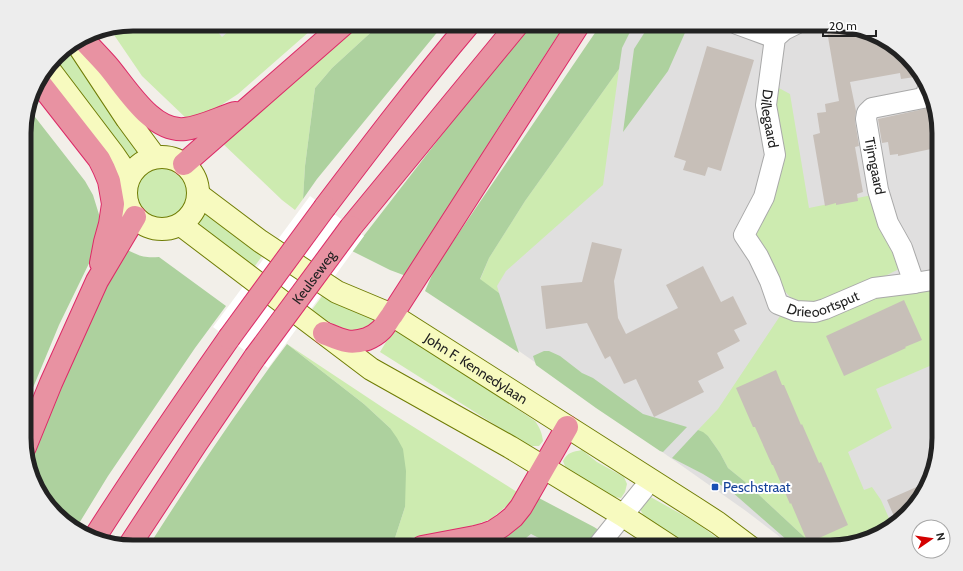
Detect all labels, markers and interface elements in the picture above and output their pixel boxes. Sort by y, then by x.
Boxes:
scale bar [823,12,876,38]
text: 20 m [829,18,857,33]
street label: Dillegaard [757,88,783,149]
street label: Tijmgaard [861,136,889,196]
street label: Keulseweg [288,246,340,308]
street label: Drieoortsput [784,286,862,322]
street label: John F. Kennedylaan [420,328,531,408]
place label: Peschstraat [723,478,791,496]
marker: Peschstraat [710,482,720,492]
north arrow [911,519,951,559]
text: N [933,531,948,542]

